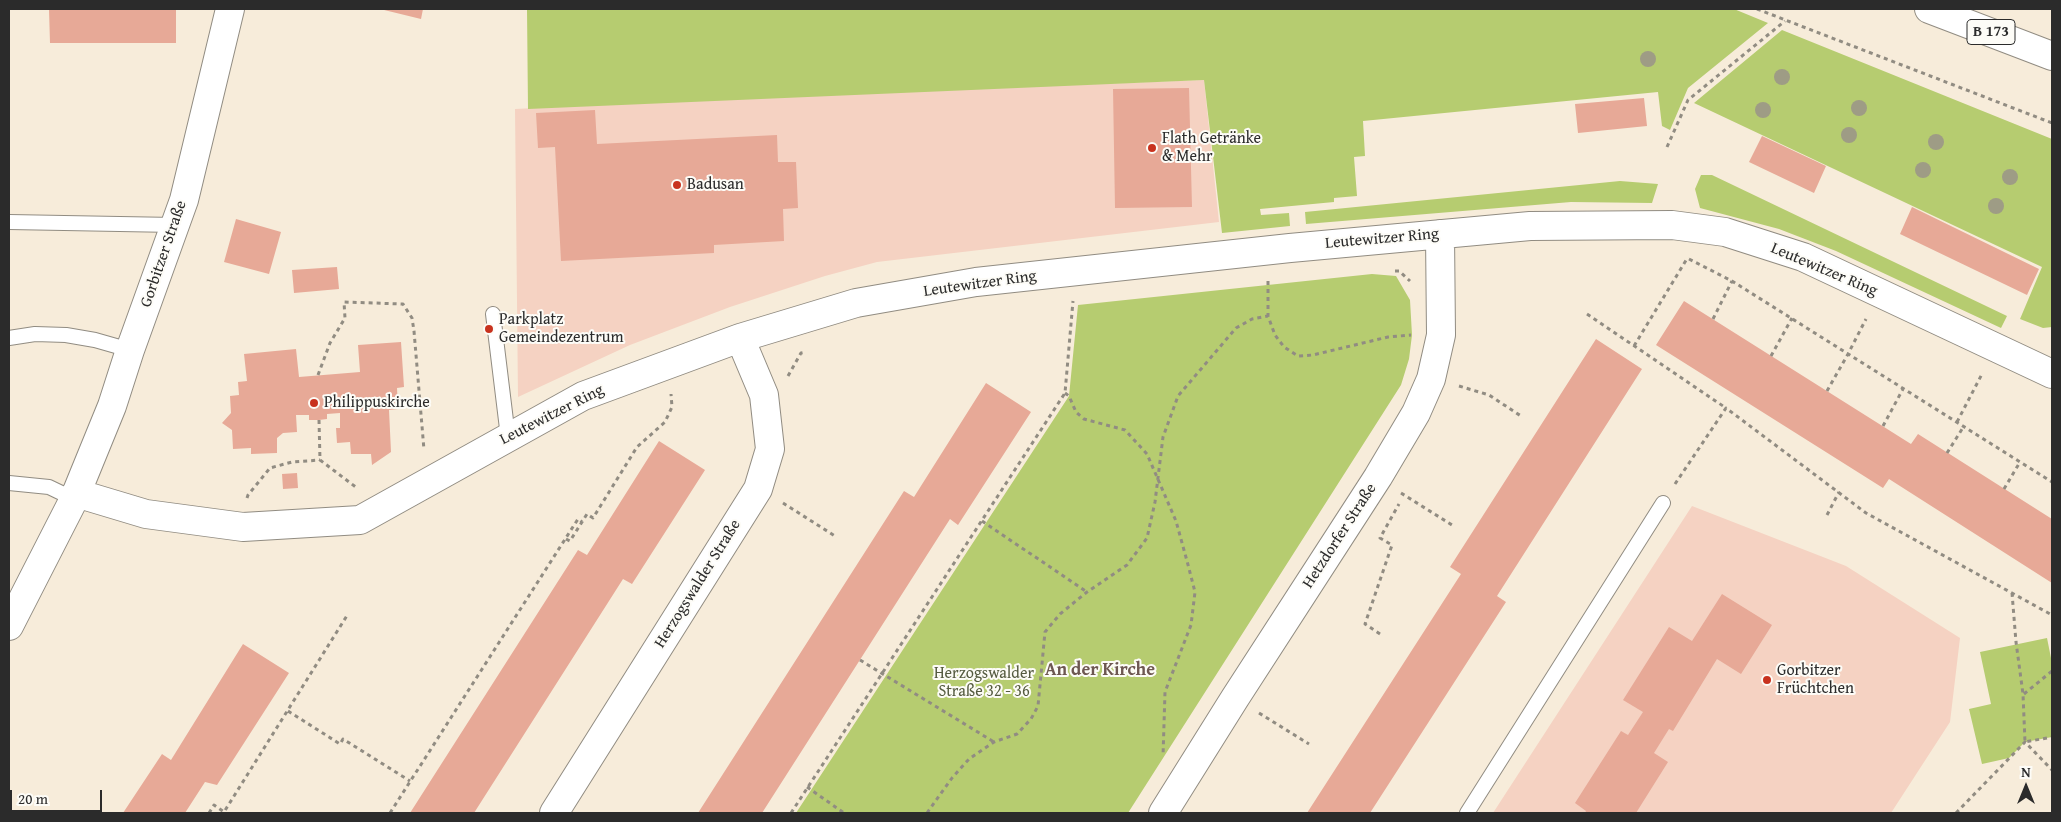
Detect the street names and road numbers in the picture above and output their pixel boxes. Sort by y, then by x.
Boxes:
road number: B 173 [1967,20,2015,44]
street label: Gorbitzer Straße [137,198,191,310]
street label: Leutewitzer Ring [1324,224,1440,254]
street label: Leutewitzer Ring [1768,239,1880,301]
street label: Leutewitzer Ring [922,267,1038,301]
street label: Leutewitzer Ring [497,381,607,449]
street label: Hetzdorfer Straße [1299,480,1381,592]
street label: Herzogswalder Straße [651,516,745,652]

